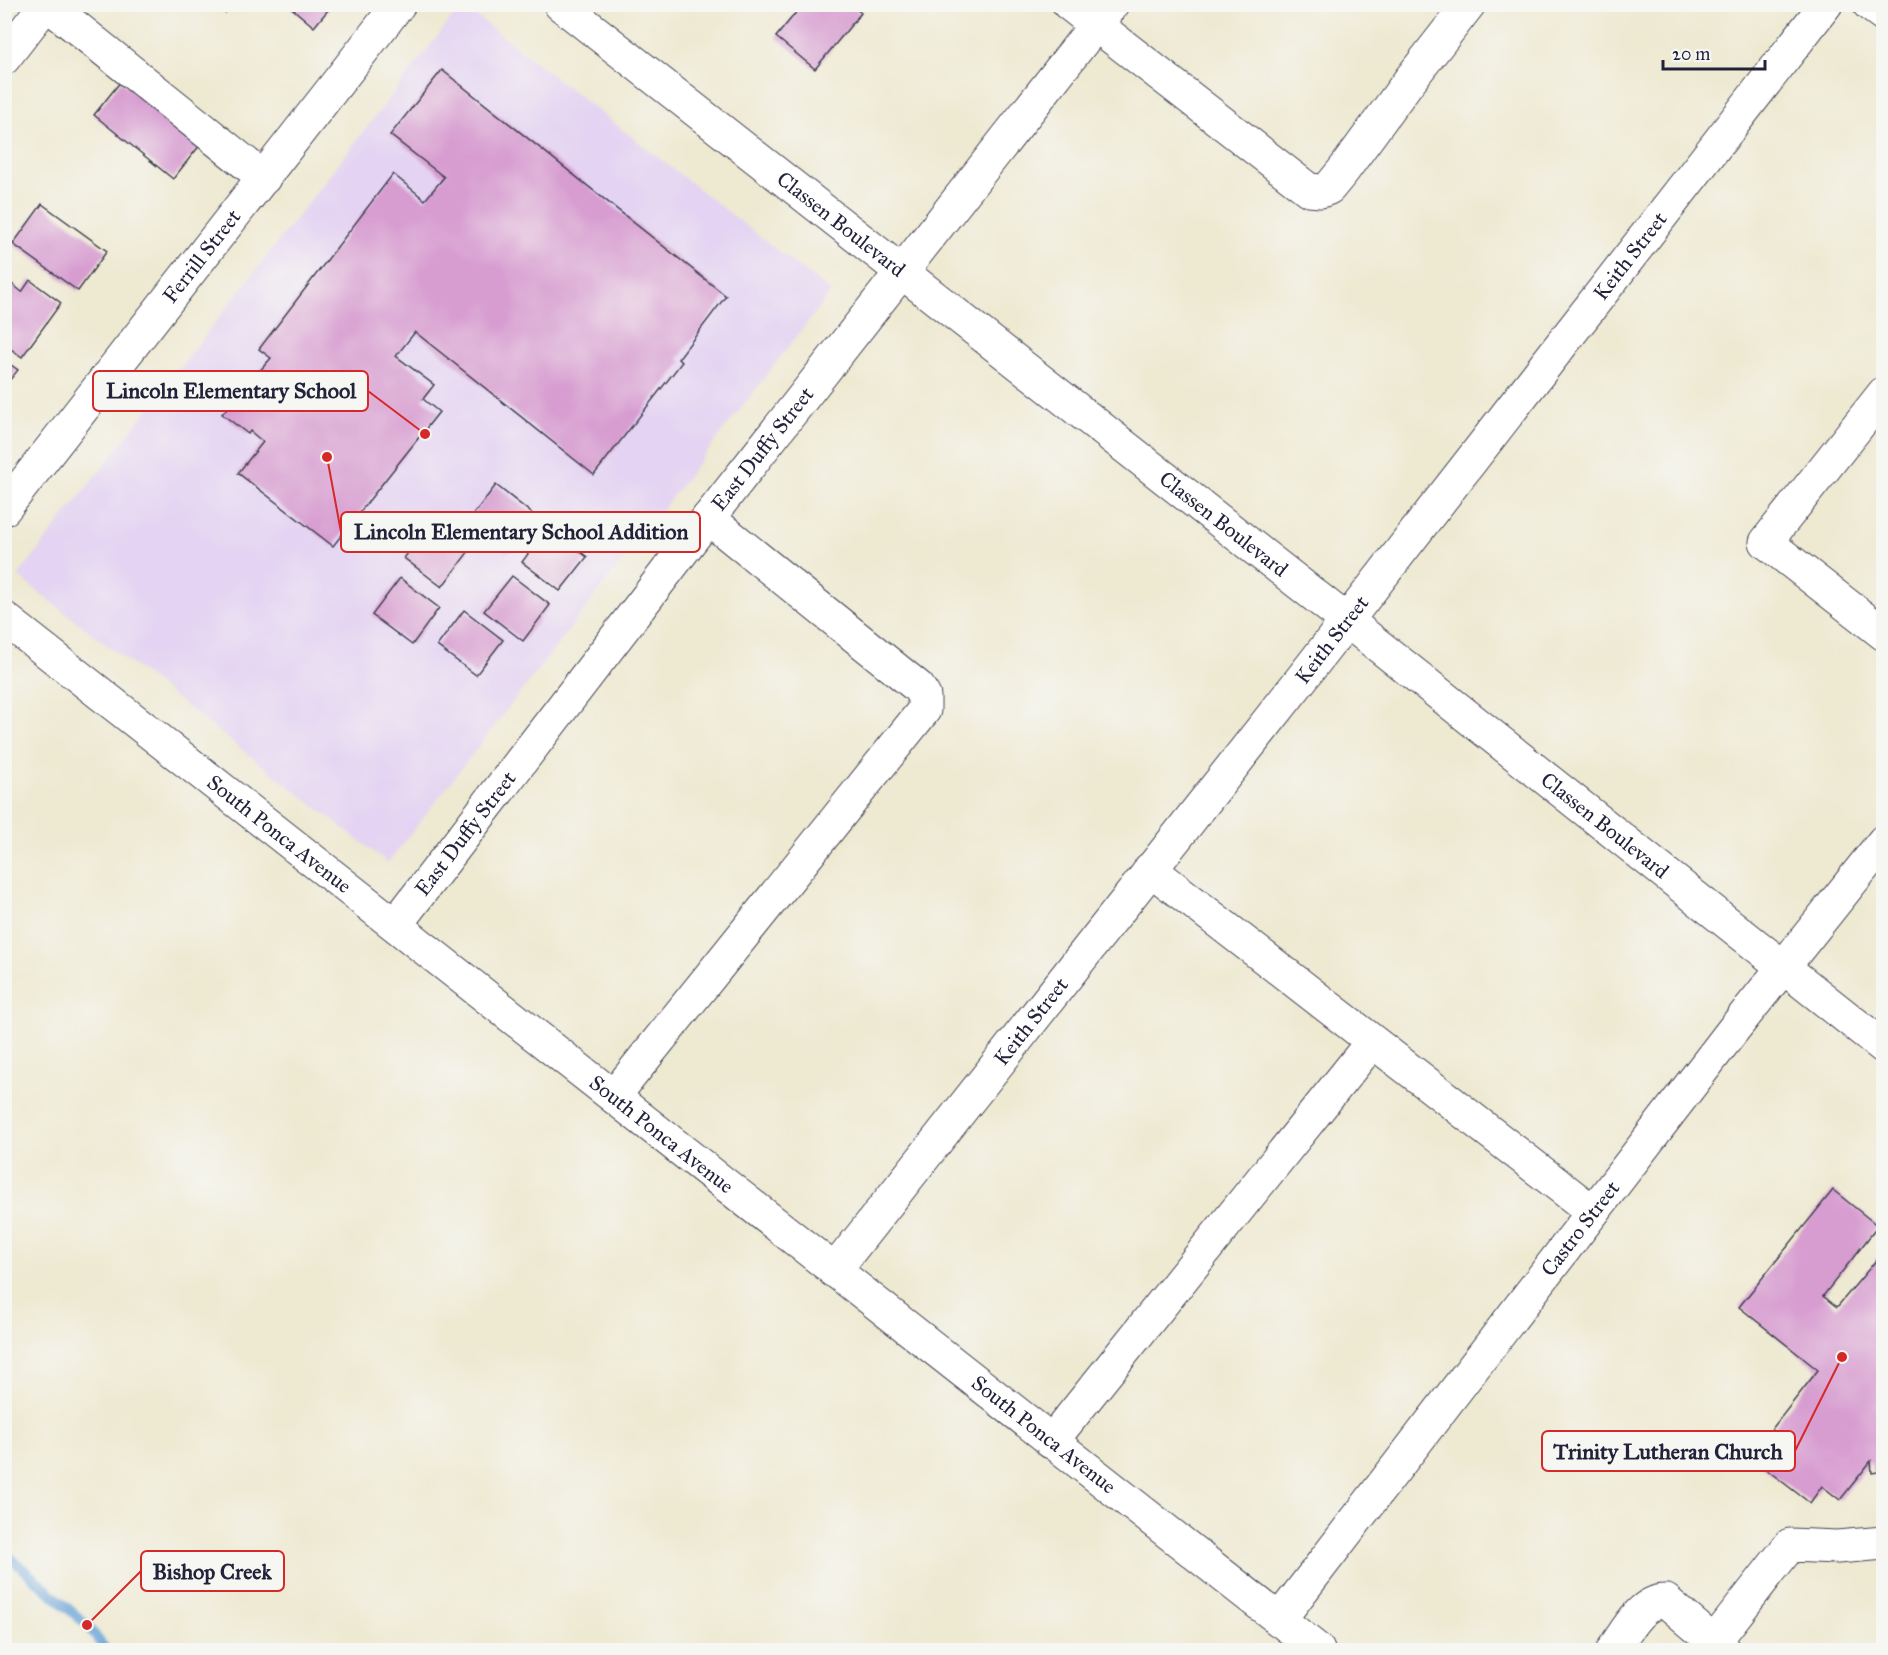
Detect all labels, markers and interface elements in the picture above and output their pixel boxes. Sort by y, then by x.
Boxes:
scale bar [1663,33,1765,71]
text: 20 m [1672,43,1710,65]
street label: Classen Boulevard [771,166,911,283]
street label: Ferrill Street [157,204,247,308]
street label: Keith Street [1588,206,1673,305]
callout: Lincoln Elementary School [93,371,368,411]
text: Lincoln Elementary School [106,377,357,404]
street label: East Duffy Street [706,381,820,516]
street label: Classen Boulevard [1154,466,1293,583]
callout: Lincoln Elementary School Addition [341,512,700,552]
text: Lincoln Elementary School Addition [354,518,688,545]
street label: Keith Street [1289,590,1375,689]
street label: East Duffy Street [409,766,522,901]
street label: Classen Boulevard [1535,767,1674,884]
street label: South Ponca Avenue [202,769,357,899]
street label: Keith Street [988,972,1074,1071]
street label: South Ponca Avenue [584,1070,739,1199]
street label: Castro Street [1535,1175,1626,1281]
street label: South Ponca Avenue [966,1370,1121,1499]
callout: Trinity Lutheran Church [1542,1431,1795,1471]
text: Trinity Lutheran Church [1552,1438,1783,1465]
callout: Bishop Creek [141,1551,284,1591]
text: Bishop Creek [152,1558,272,1585]

